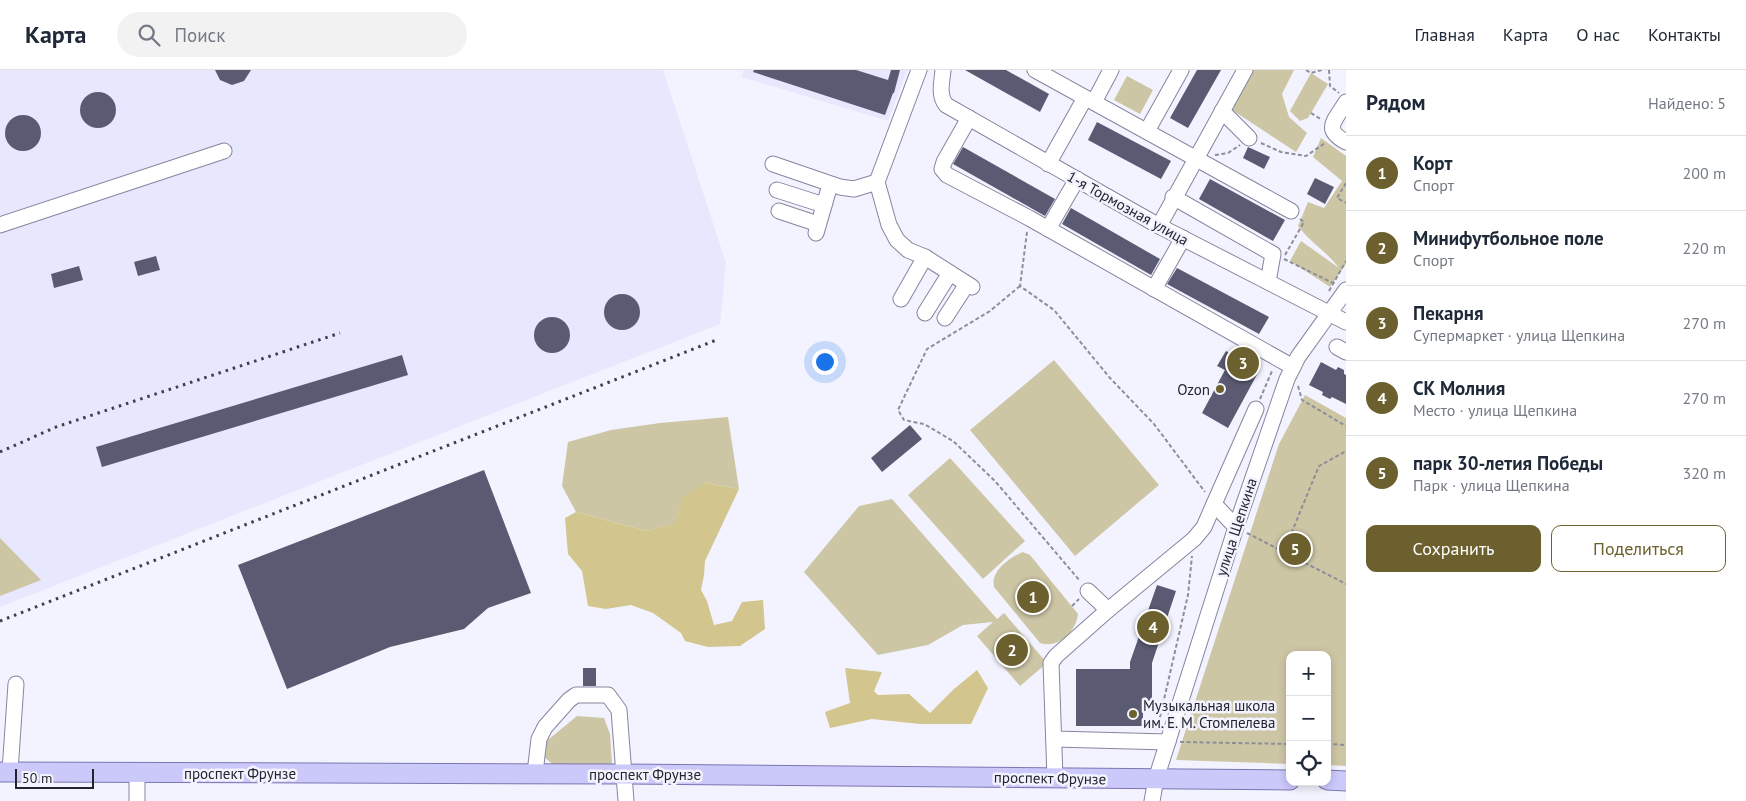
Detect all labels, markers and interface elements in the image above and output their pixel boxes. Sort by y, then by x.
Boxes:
search box [117,12,467,57]
text: Карта [25,19,87,50]
icon: search [135,21,163,49]
text: Поиск [175,23,225,47]
text: Главная [1414,23,1475,46]
text: Карта [1503,23,1548,46]
text: О нас [1576,23,1620,46]
text: Контакты [1648,23,1721,46]
text: Рядом [1366,89,1425,116]
text: Найдено: 5 [1648,93,1726,113]
text: Корт [1413,151,1452,175]
text: 1 [1377,163,1387,183]
text: 200 m [1683,163,1726,183]
street label: 1-я Тормозная улица [1064,167,1192,249]
text: Спорт [1413,175,1454,195]
text: Минифутбольное поле [1413,226,1604,250]
text: 2 [1377,238,1387,258]
text: 220 m [1683,238,1726,258]
text: Спорт [1413,250,1454,270]
text: Пекарня [1413,301,1484,325]
text: 3 [1377,313,1387,333]
text: 270 m [1683,313,1726,333]
text: Супермаркет · улица Щепкина [1413,325,1625,345]
pin: 3 [1227,344,1259,382]
your location [812,349,838,375]
text: СК Молния [1413,376,1505,400]
place label: Ozon [1177,380,1210,399]
marker: Ozon [1214,383,1226,395]
text: 4 [1377,388,1387,408]
text: 270 m [1683,388,1726,408]
text: Место · улица Щепкина [1413,400,1577,420]
text: парк 30-летия Победы [1413,451,1603,475]
text: 5 [1377,463,1387,483]
text: 320 m [1683,463,1726,483]
street label: улица Щепкина [1211,475,1261,579]
text: Парк · улица Щепкина [1413,475,1570,495]
button: Сохранить [1366,525,1541,572]
button: Поделиться [1551,525,1726,572]
pin: 5 [1279,530,1311,568]
pin: 1 [1017,578,1049,616]
pin: 4 [1137,608,1169,646]
pin: 2 [996,631,1028,669]
map controls [1286,651,1331,786]
button: + [1286,651,1331,696]
place label: Музыкальная школа им. Е. М. Стомпелева [1143,696,1275,732]
button: − [1286,696,1331,741]
marker: Музыкальная школа им. Е. М. Стомпелева [1127,708,1139,720]
button: locate [1286,741,1331,786]
street label: проспект Фрунзе [184,764,296,783]
street label: проспект Фрунзе [589,765,701,784]
scale bar [15,766,94,789]
street label: проспект Фрунзе [994,768,1106,788]
text: 50 m [22,769,52,787]

